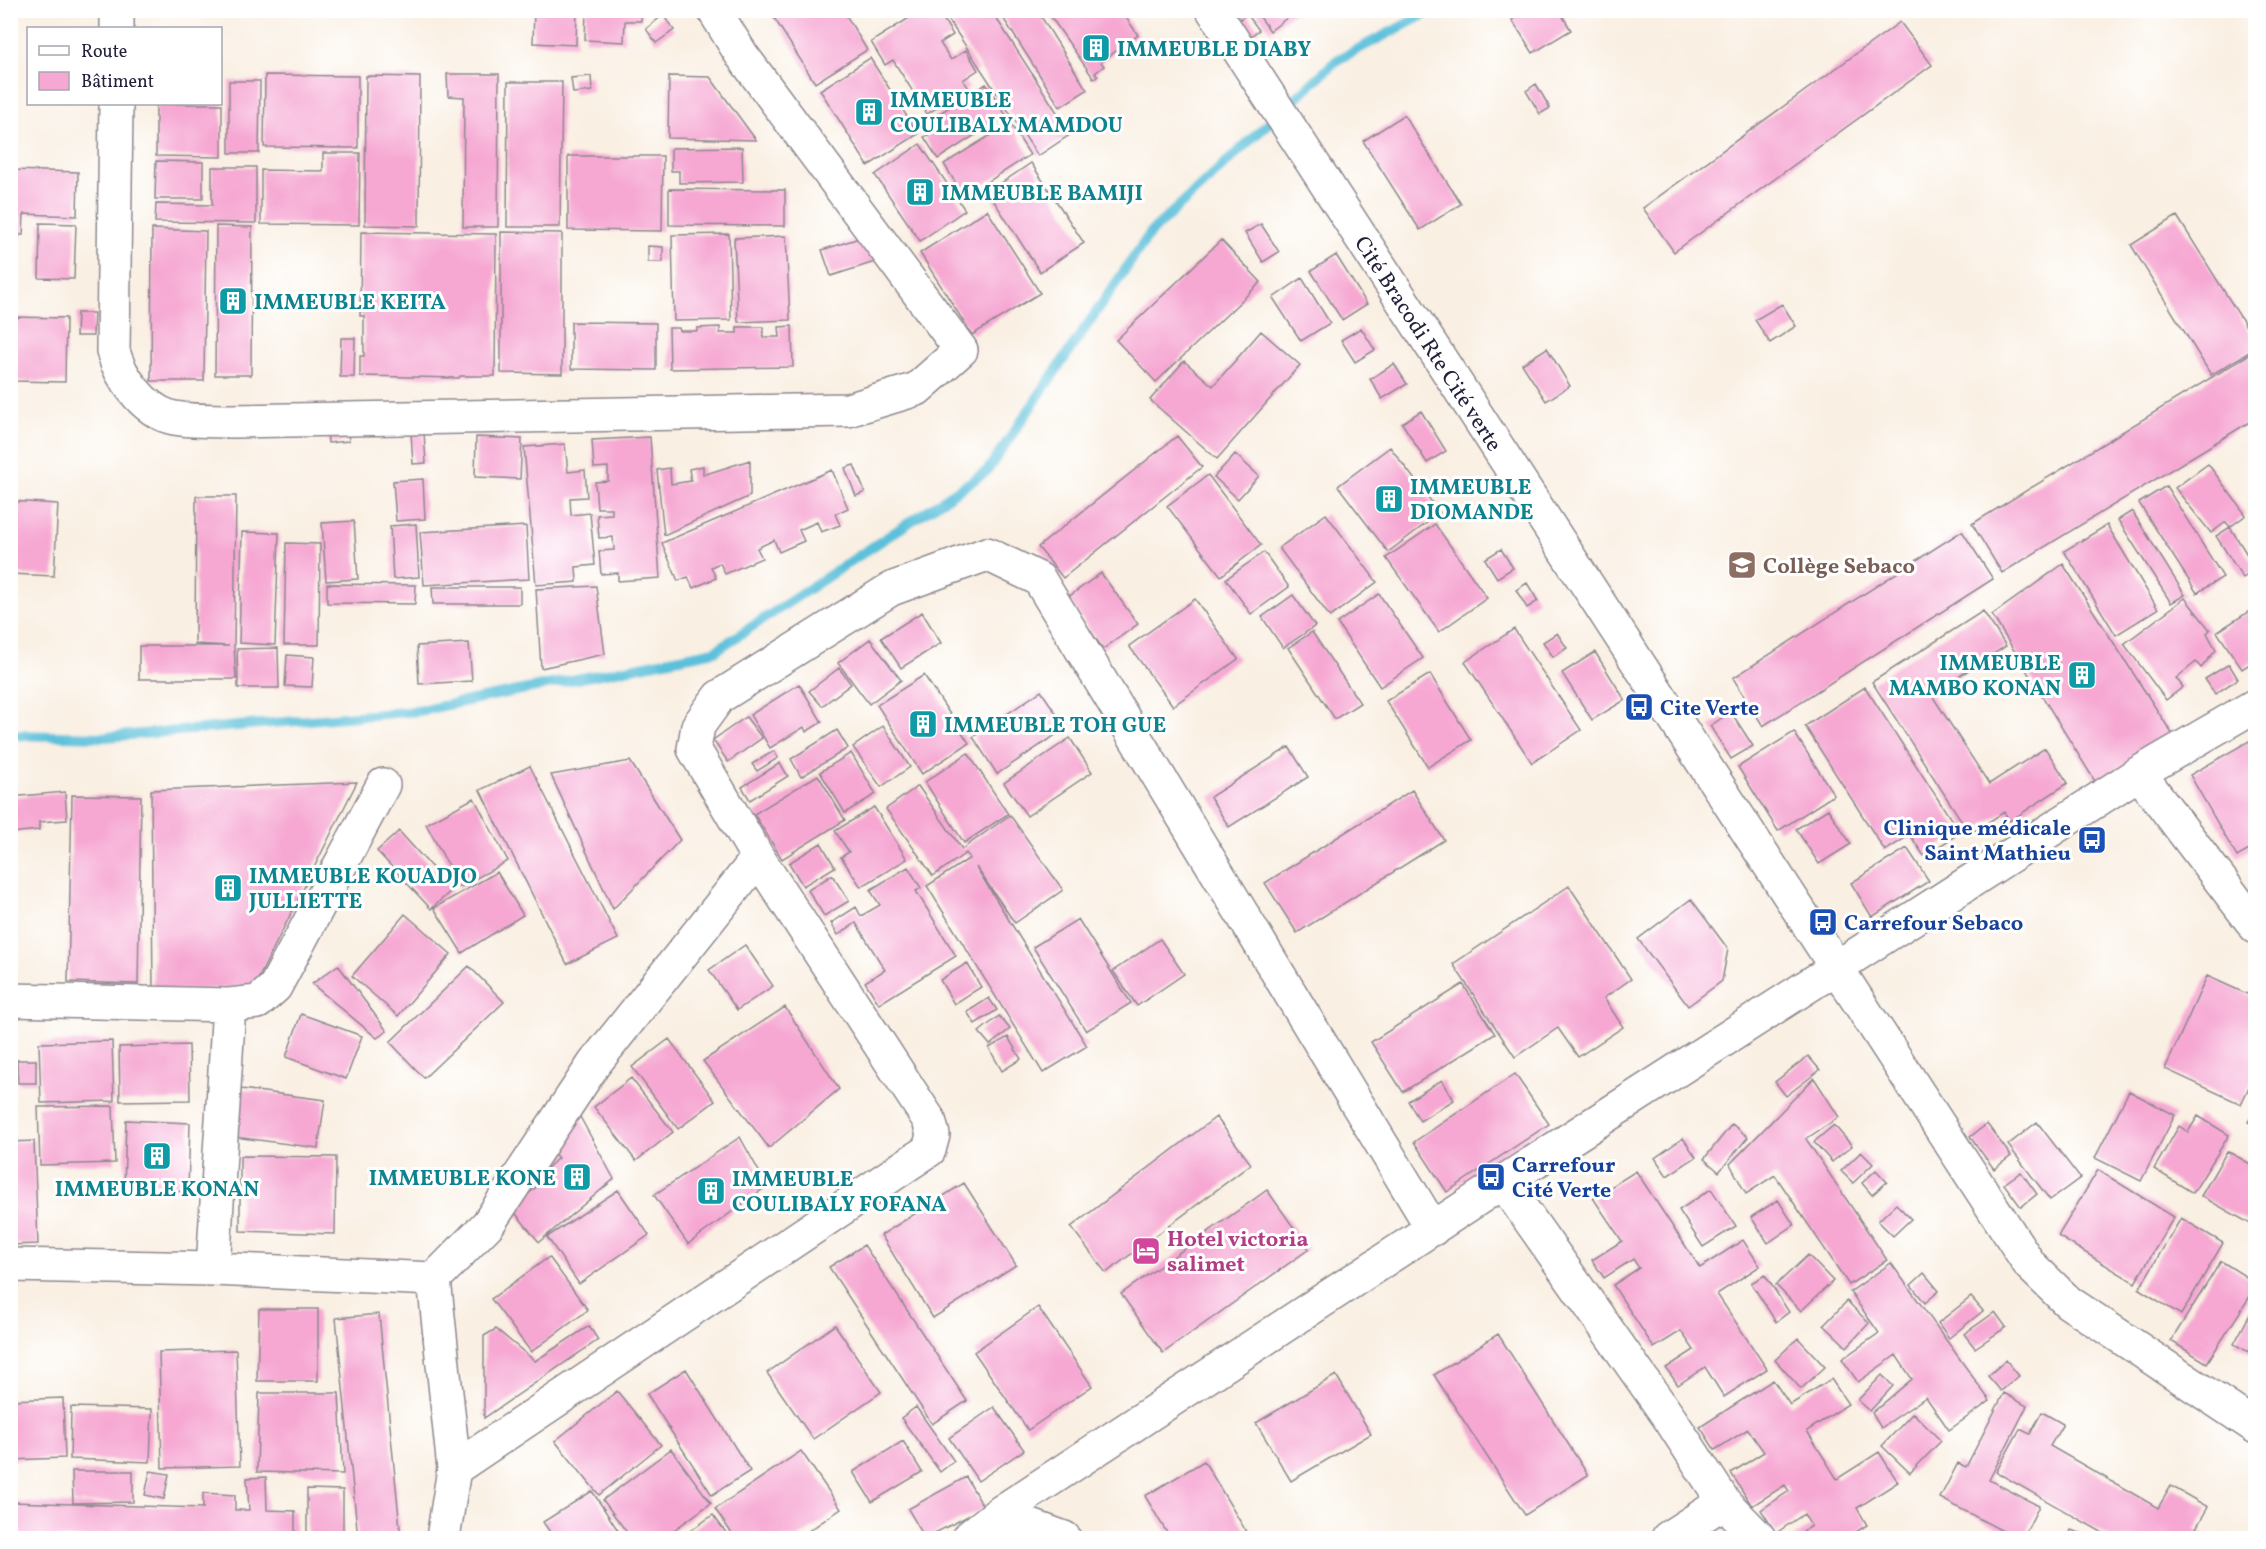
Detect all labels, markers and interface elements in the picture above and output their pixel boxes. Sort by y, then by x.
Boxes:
legend [27,27,222,105]
building icon: IMMEUBLE DIABY [1080,32,1112,64]
place label: IMMEUBLE DIABY [1117,35,1311,66]
text: Route [81,40,127,65]
text: Bâtiment [81,70,154,95]
place label: IMMEUBLE COULIBALY MAMDOU [890,86,1123,142]
building icon: IMMEUBLE COULIBALY MAMDOU [853,96,885,128]
building icon: IMMEUBLE BAMIJI [904,176,936,208]
place label: IMMEUBLE BAMIJI [941,179,1143,210]
street label: Cité Bracodi Rte Cité verte [1346,231,1508,458]
building icon: IMMEUBLE KEITA [217,285,249,317]
place label: IMMEUBLE KEITA [254,288,446,319]
place label: IMMEUBLE DIOMANDE [1410,473,1534,529]
building icon: IMMEUBLE DIOMANDE [1373,483,1405,515]
school or university icon: Collège Sebaco [1726,549,1758,581]
place label: Collège Sebaco [1763,552,1915,583]
place label: IMMEUBLE MAMBO KONAN [1889,649,2061,705]
building icon: IMMEUBLE MAMBO KONAN [2066,659,2098,691]
bus stop icon: Cite Verte [1623,691,1655,723]
place label: Cite Verte [1660,694,1759,725]
building icon: IMMEUBLE TOH GUE [907,708,939,740]
place label: IMMEUBLE TOH GUE [944,711,1166,742]
place label: Clinique médicale Saint Mathieu [1883,814,2071,870]
bus stop icon: Clinique médicale Saint Mathieu [2076,824,2108,856]
place label: IMMEUBLE KOUADJO JULLIETTE [248,862,477,918]
building icon: IMMEUBLE KOUADJO JULLIETTE [212,872,244,904]
bus stop icon: Carrefour Sebaco [1807,906,1839,938]
place label: Carrefour Sebaco [1844,909,2023,940]
building icon: IMMEUBLE KONAN [141,1140,173,1172]
place label: Carrefour Cité Verte [1512,1151,1616,1207]
building icon: IMMEUBLE KONE [561,1161,593,1193]
bus stop icon: Carrefour Cité Verte [1475,1161,1507,1193]
place label: IMMEUBLE KONE [369,1164,556,1195]
place label: IMMEUBLE COULIBALY FOFANA [732,1165,947,1221]
place label: IMMEUBLE KONAN [55,1175,259,1206]
building icon: IMMEUBLE COULIBALY FOFANA [695,1175,727,1207]
place label: Hotel victoria salimet [1167,1225,1309,1281]
hotel icon: Hotel victoria salimet [1130,1235,1162,1267]

